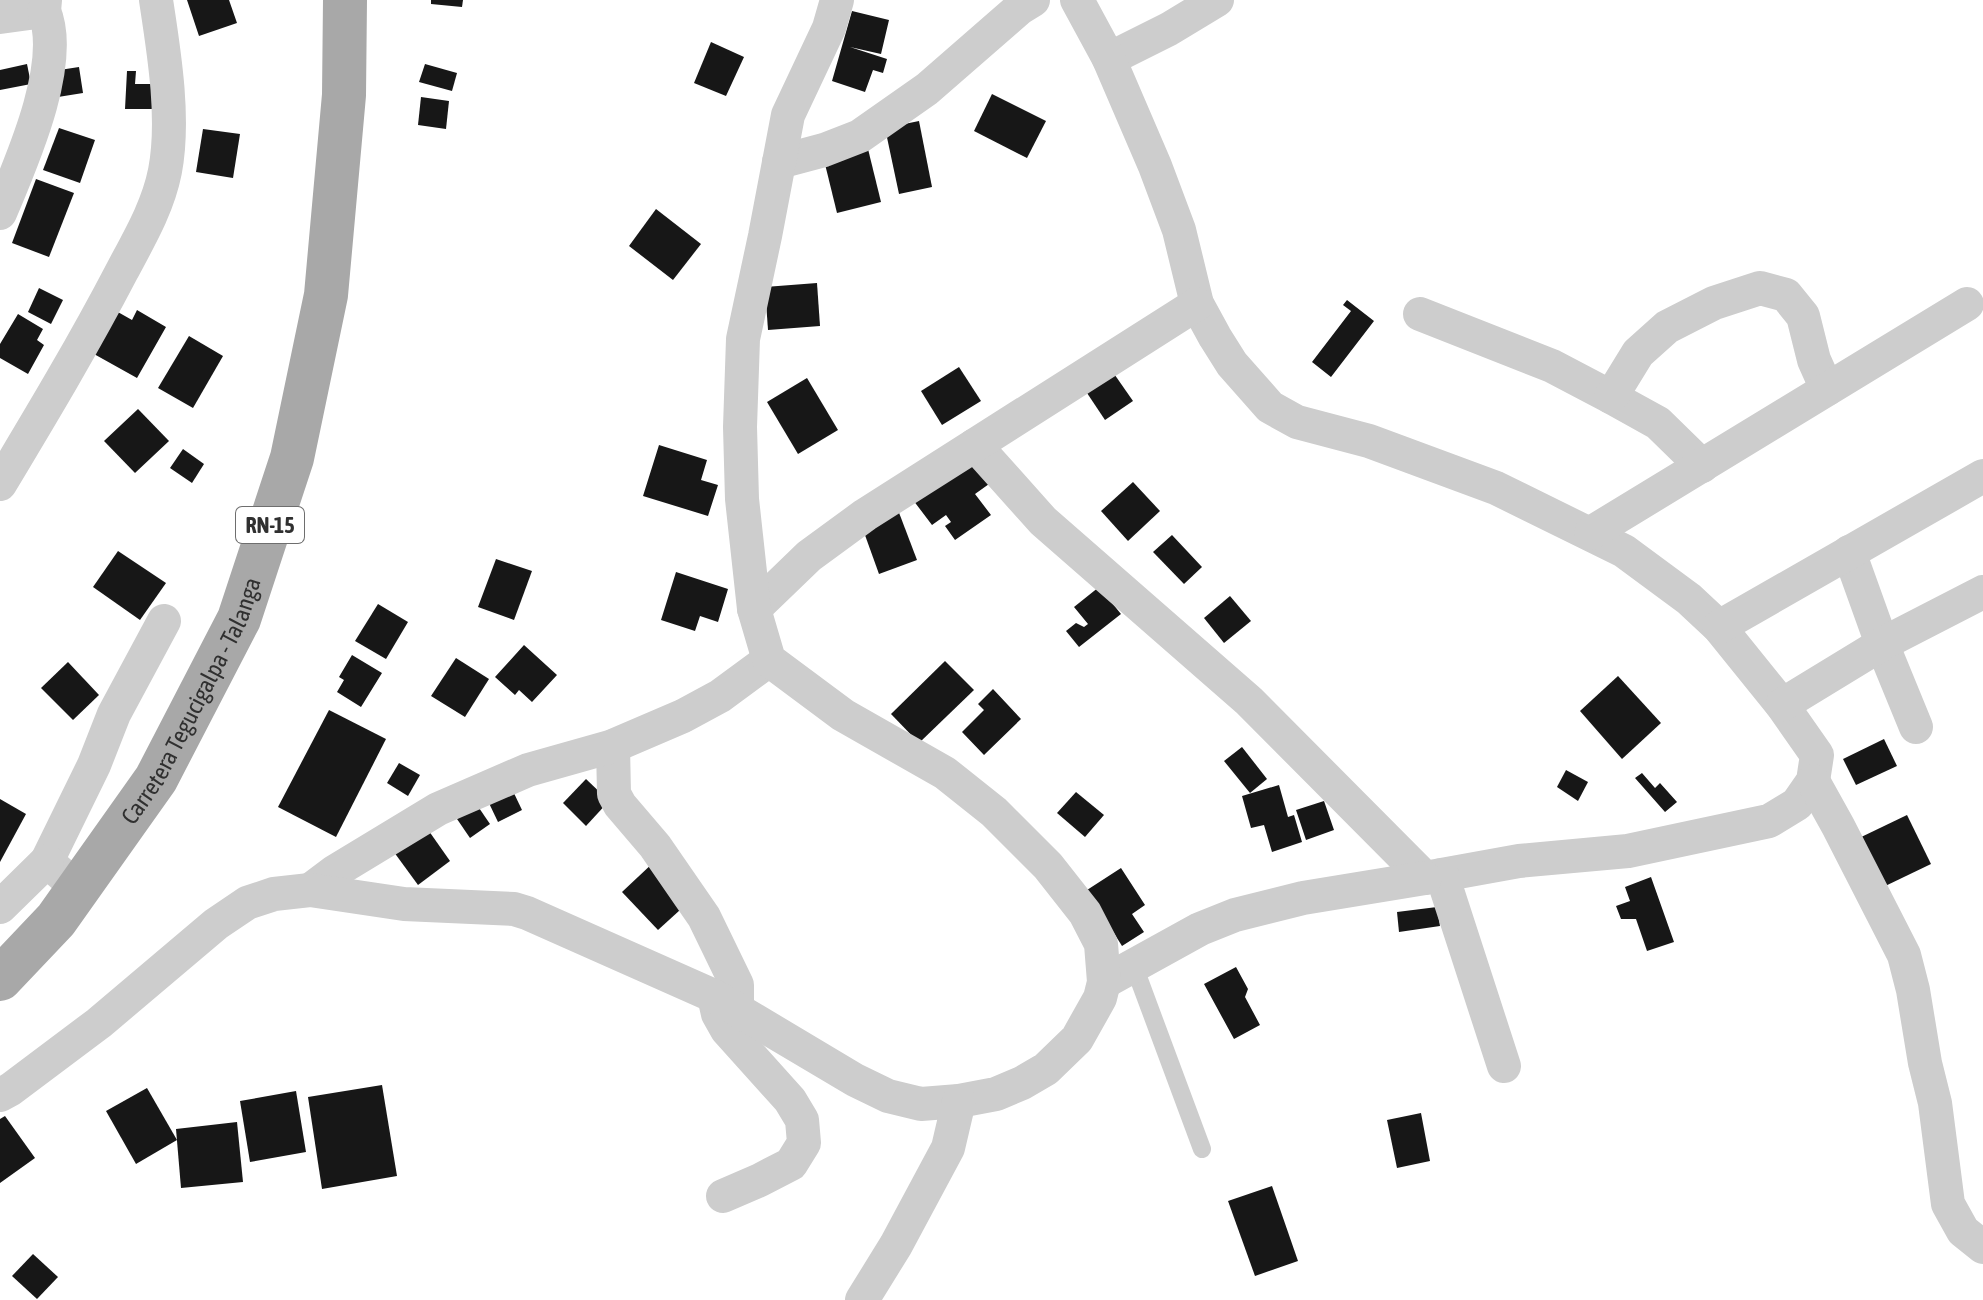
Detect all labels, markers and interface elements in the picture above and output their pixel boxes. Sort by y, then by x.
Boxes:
road number: RN-15 [236,507,304,543]
street label: Carretera Tegucigalpa - Talanga [115,574,265,829]

